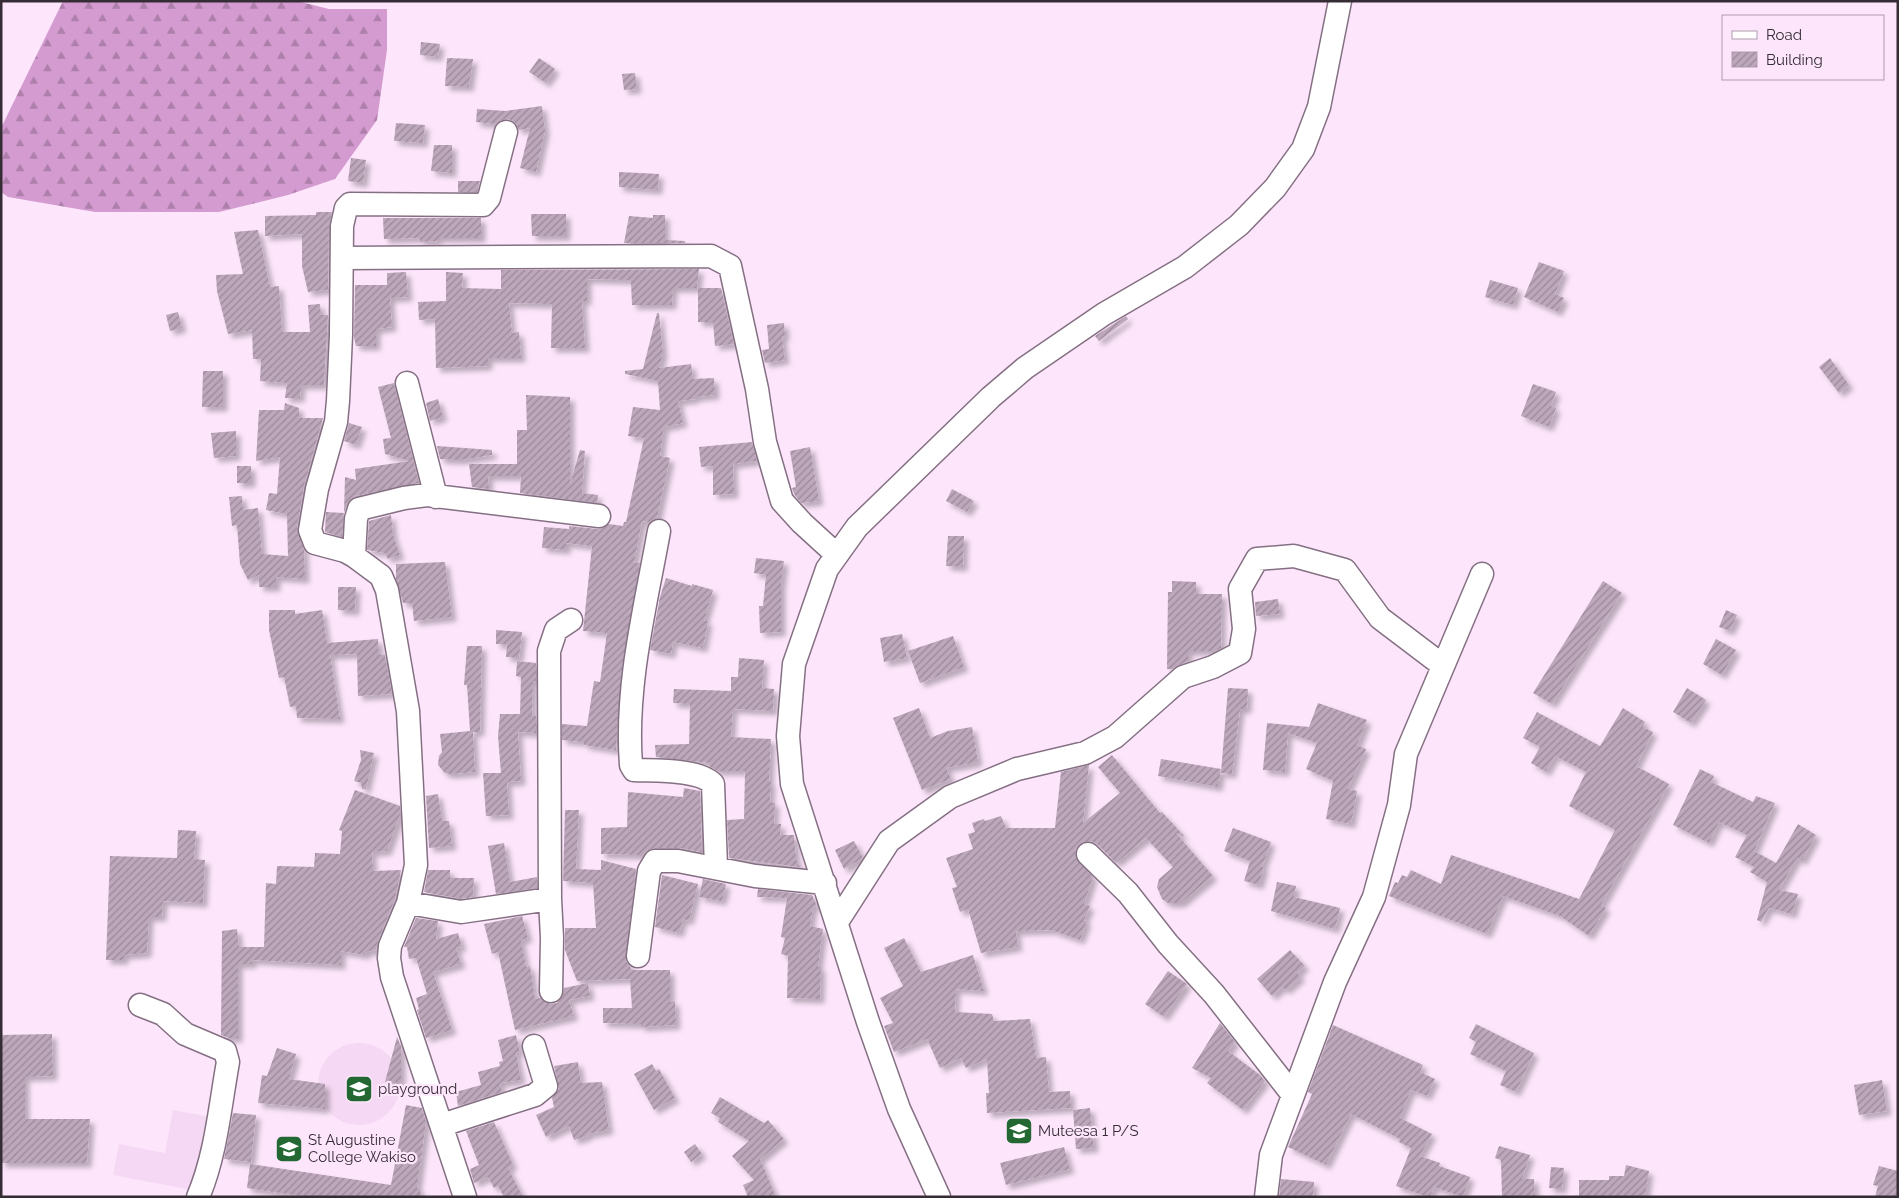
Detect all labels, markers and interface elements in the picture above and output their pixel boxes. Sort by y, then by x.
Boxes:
legend [1722,15,1884,80]
text: Road [1766,26,1802,44]
text: Building [1766,51,1823,69]
school or university icon: playground [344,1074,374,1104]
place label: playground [378,1080,457,1098]
school or university icon: Muteesa 1 P/S [1004,1116,1034,1146]
place label: Muteesa 1 P/S [1038,1122,1139,1140]
place label: St Augustine College Wakiso [308,1131,416,1166]
school or university icon: St Augustine College Wakiso [274,1134,304,1164]

